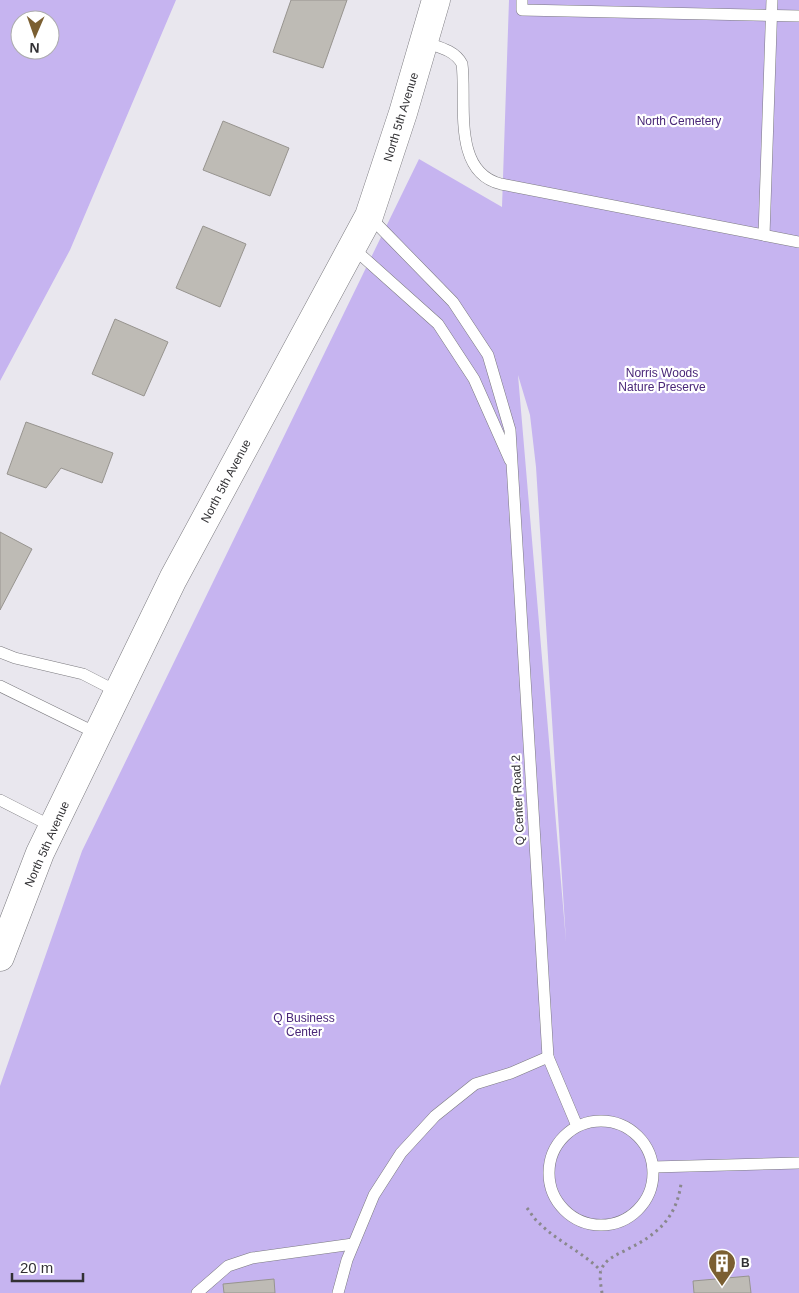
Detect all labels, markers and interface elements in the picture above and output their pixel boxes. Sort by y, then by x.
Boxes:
north arrow [10,10,60,60]
text: N [29,40,40,56]
street label: North 5th Avenue [381,70,421,163]
park label: North Cemetery [637,114,721,128]
park label: Norris Woods Nature Preserve [618,366,706,394]
street label: North 5th Avenue [198,437,254,525]
street label: Q Center Road 2 [509,754,527,846]
street label: North 5th Avenue [22,799,72,889]
park label: Q Business Center [273,1011,335,1039]
building icon: B [707,1248,737,1287]
scale bar [12,1250,84,1282]
place label: B [741,1256,750,1270]
text: 20 m [20,1259,53,1276]

